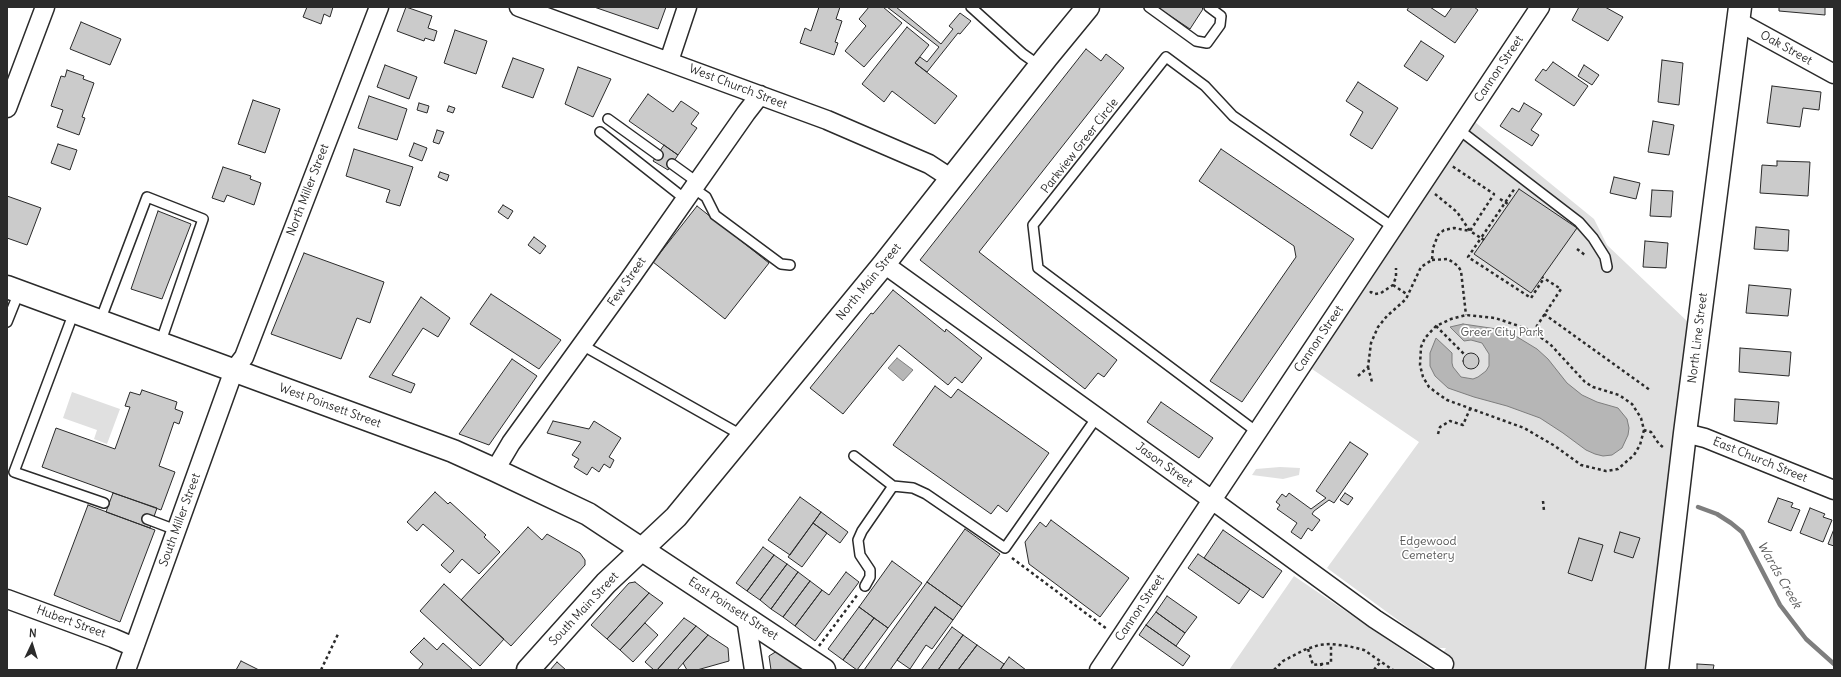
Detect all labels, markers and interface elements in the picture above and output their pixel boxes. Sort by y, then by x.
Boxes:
street label: Oak Street [1758,28,1814,68]
street label: Cannon Street [1471,33,1527,105]
street label: West Church Street [687,62,789,112]
street label: Parkview Greer Circle [1038,96,1122,196]
street label: North Miller Street [284,142,332,238]
street label: North Main Street [834,241,904,323]
street label: Few Street [605,255,649,309]
street label: North Line Street [1685,292,1711,384]
street label: Cannon Street [1291,303,1347,375]
park label: Greer City Park [1461,326,1543,340]
street label: West Poinsett Street [277,381,383,431]
street label: East Church Street [1711,434,1809,486]
street label: Jason Street [1133,439,1195,491]
street label: South Miller Street [156,471,204,569]
park label: Edgewood Cemetery [1399,535,1457,563]
water label: Wards Creek [1754,539,1804,611]
street label: South Main Street [546,569,622,649]
street label: Cannon Street [1112,572,1168,644]
street label: East Poinsett Street [685,575,781,643]
street label: Hubert Street [34,603,108,641]
north arrow [12,625,52,665]
text: N [29,626,37,640]

